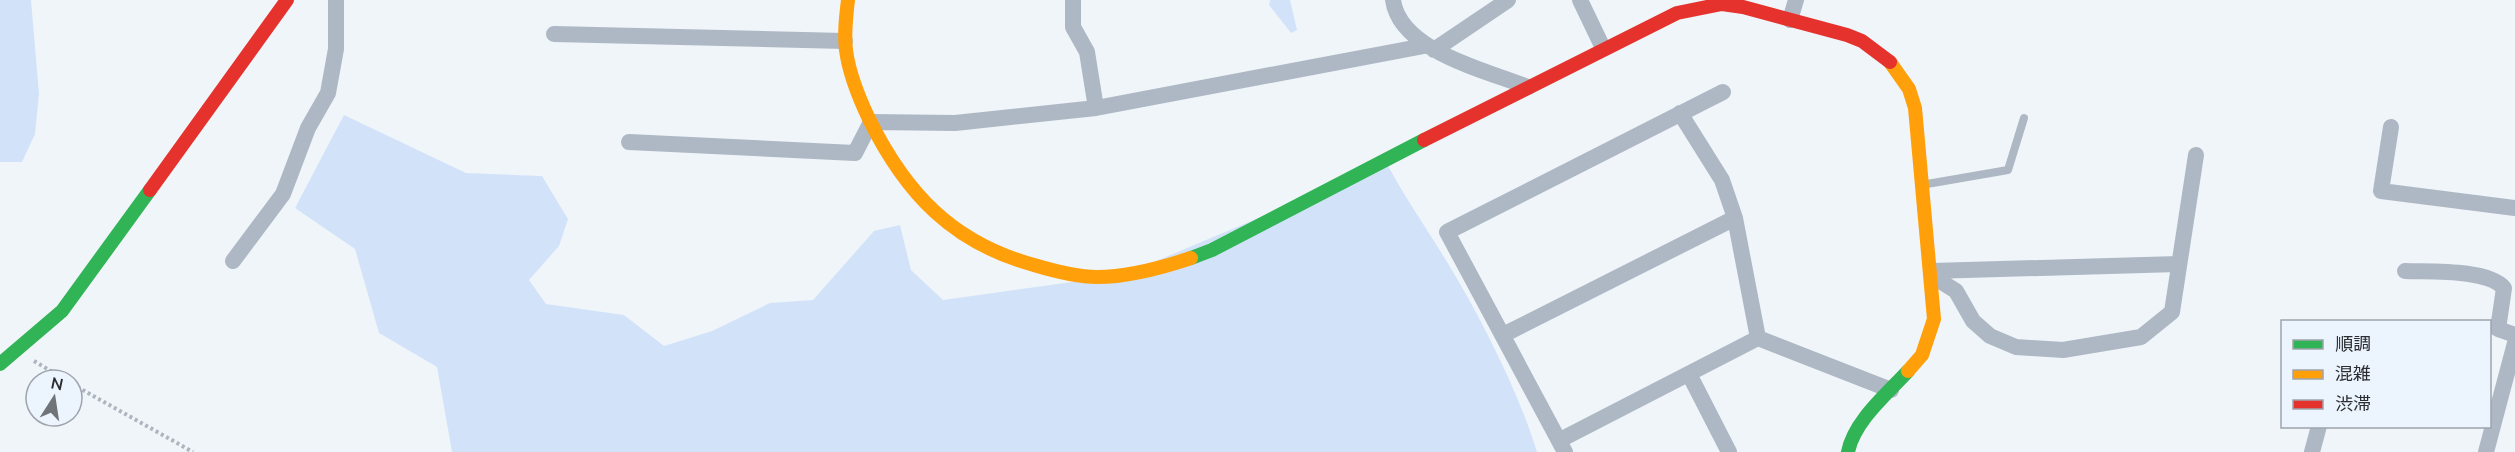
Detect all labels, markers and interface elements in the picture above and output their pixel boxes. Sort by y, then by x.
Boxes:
legend [2281,320,2491,428]
text: 順調 [2335,332,2371,355]
text: 混雑 [2335,362,2371,385]
north arrow [24,368,84,428]
text: N [49,372,65,394]
text: 渋滞 [2335,392,2371,415]

